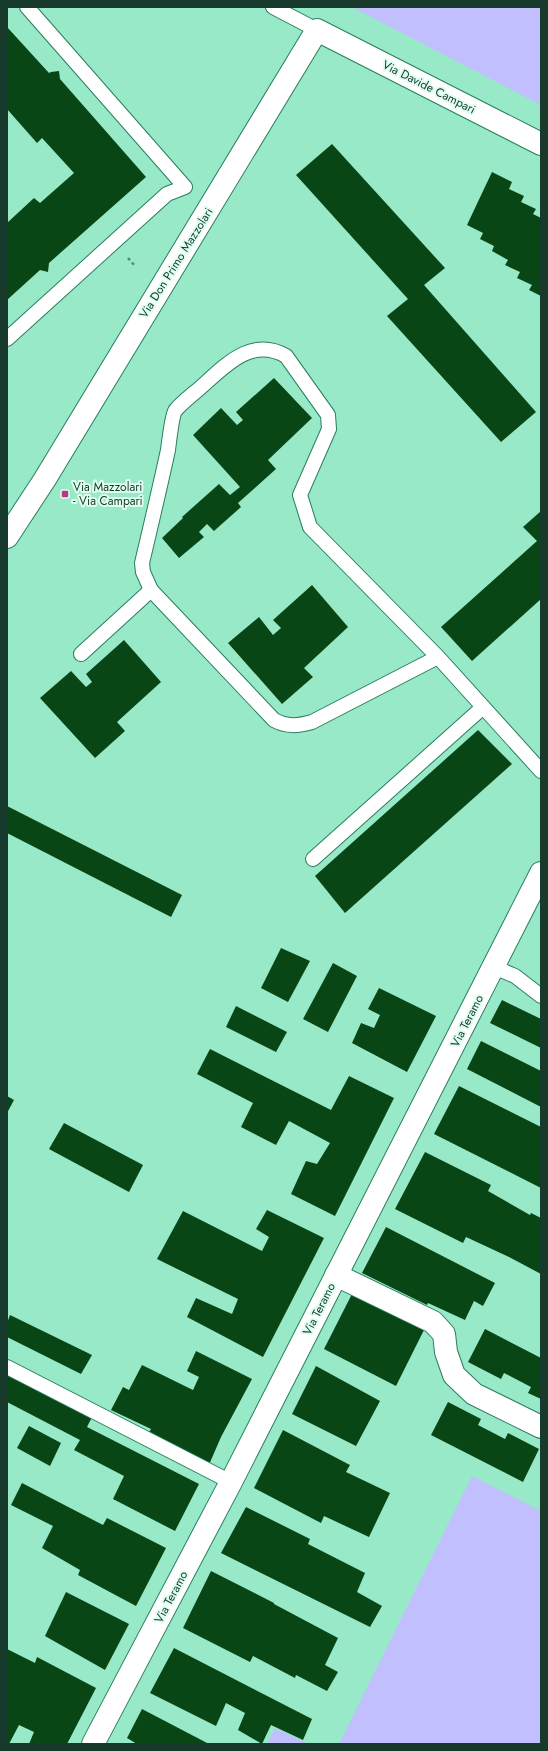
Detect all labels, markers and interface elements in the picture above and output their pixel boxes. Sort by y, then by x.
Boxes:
street label: Via Davide Campari [379,56,479,118]
street label: Via Don Primo Mazzolari [135,204,217,322]
place label: Via Mazzolari - Via Campari [73,478,143,510]
marker: Via Mazzolari - Via Campari [60,489,70,499]
street label: Via Teramo [446,991,488,1050]
street label: Via Teramo [298,1279,340,1338]
street label: Via Teramo [150,1567,192,1626]

